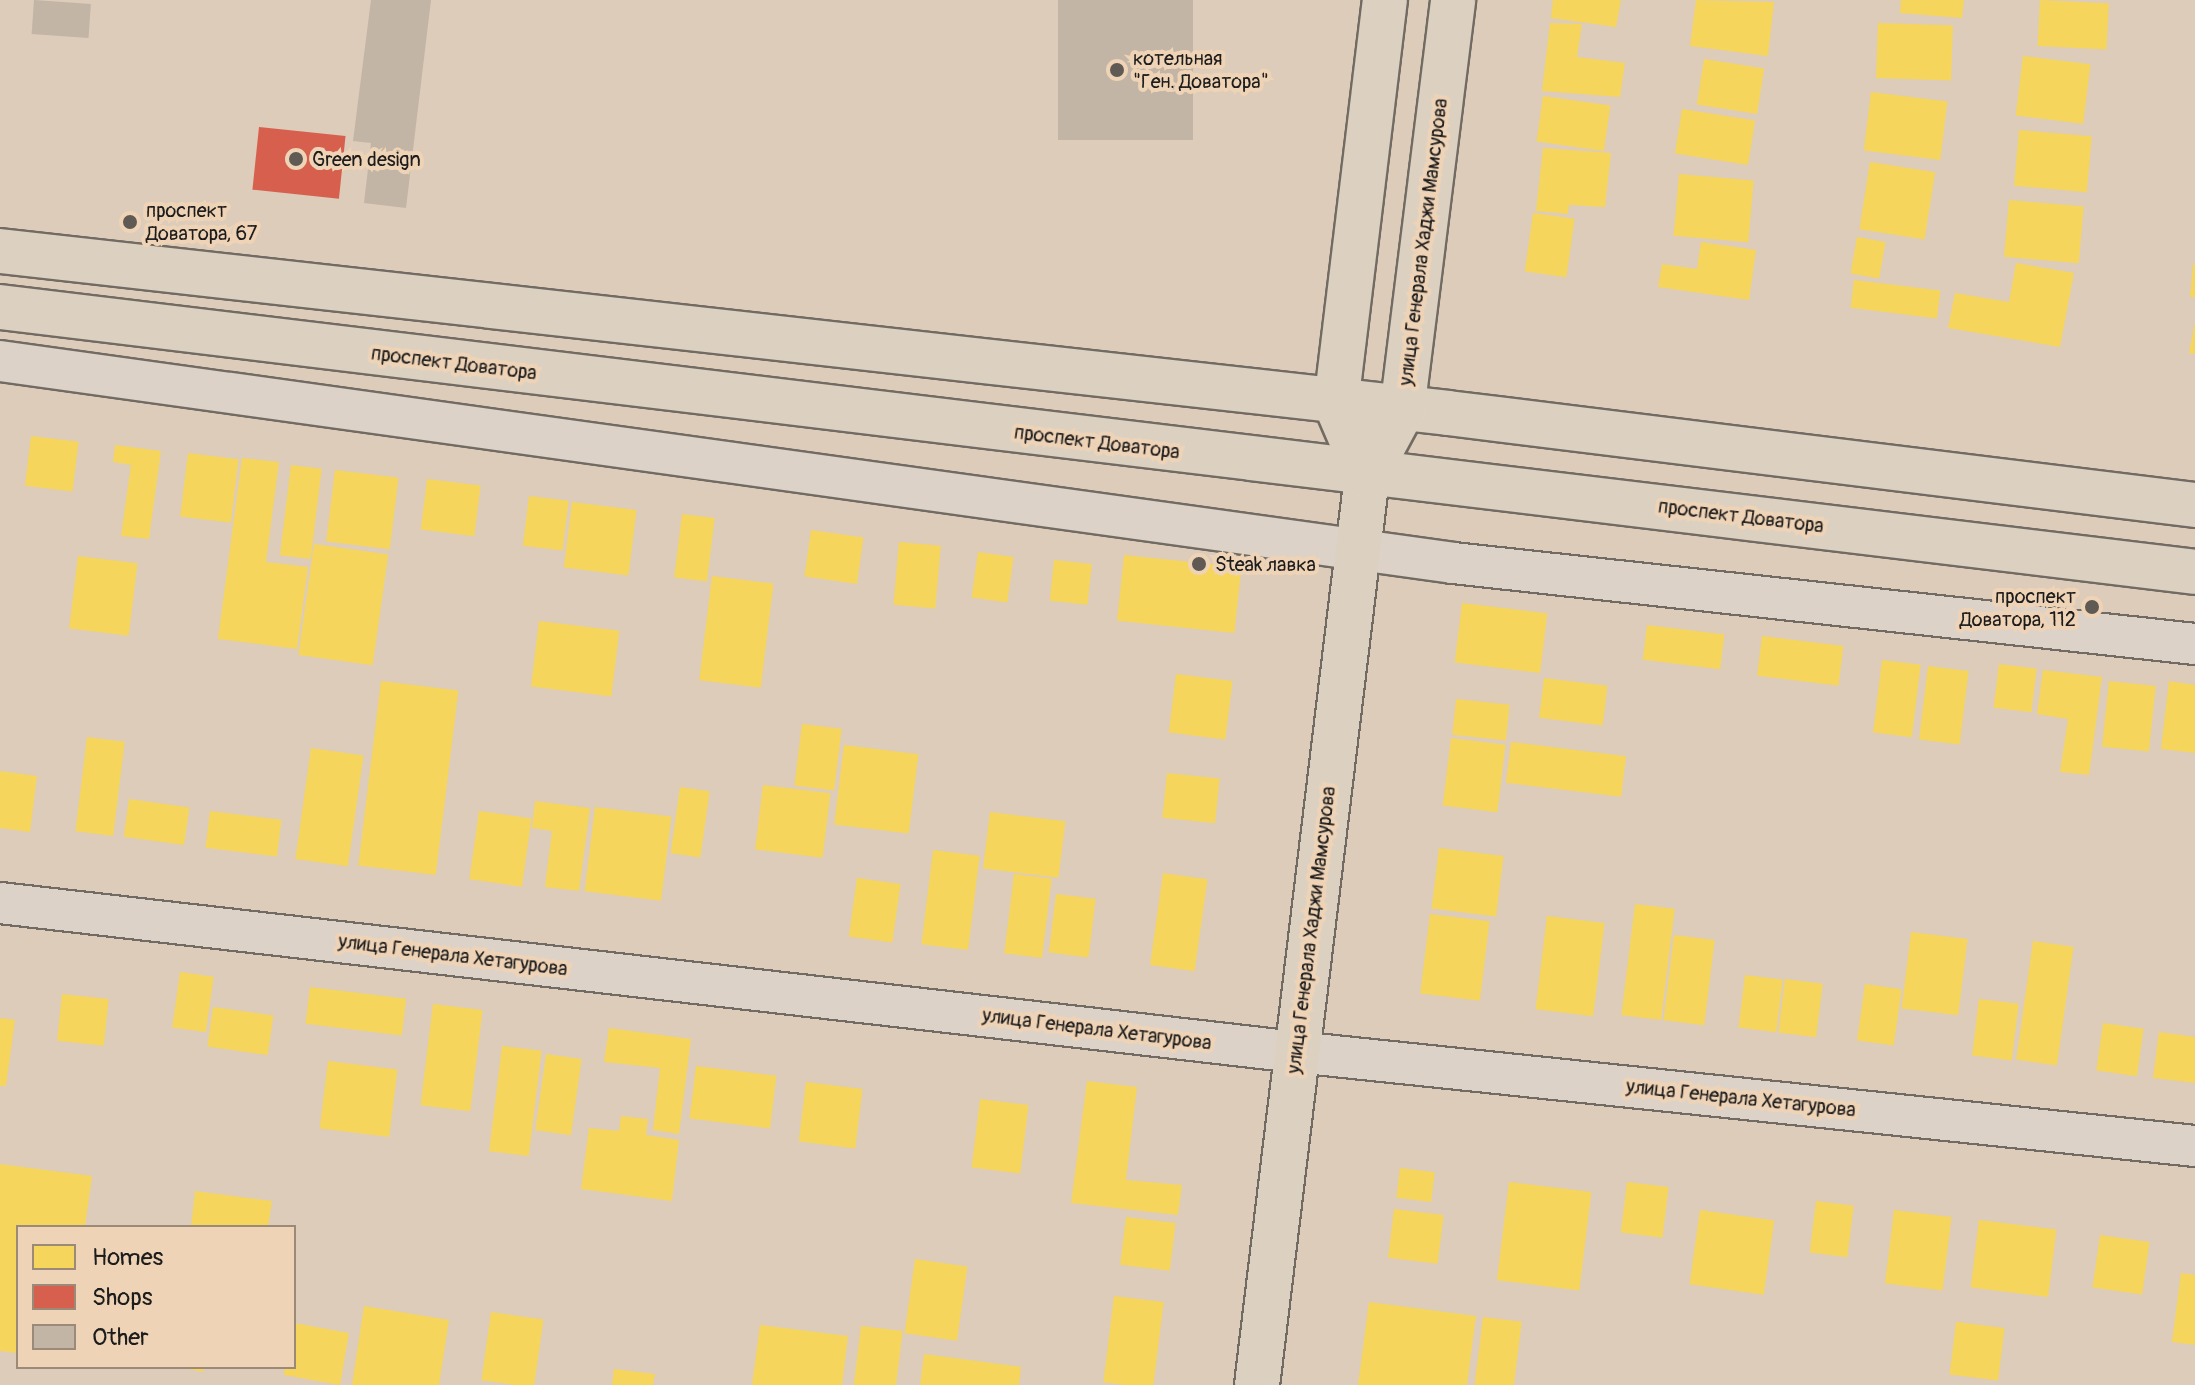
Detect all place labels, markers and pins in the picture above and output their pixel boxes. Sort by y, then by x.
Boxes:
place label: котельная "Ген. Доватора" [1133,46,1269,93]
marker: котельная "Ген. Доватора" [1108,61,1126,79]
place label: Green design [312,147,421,171]
marker: Green design [287,150,305,168]
place label: проспект Доватора, 67 [146,198,257,245]
marker: проспект Доватора, 67 [121,213,139,231]
place label: Steak лавка [1215,552,1316,576]
marker: Steak лавка [1190,555,1208,573]
place label: проспект Доватора, 112 [1960,584,2076,631]
marker: проспект Доватора, 112 [2083,598,2101,616]

